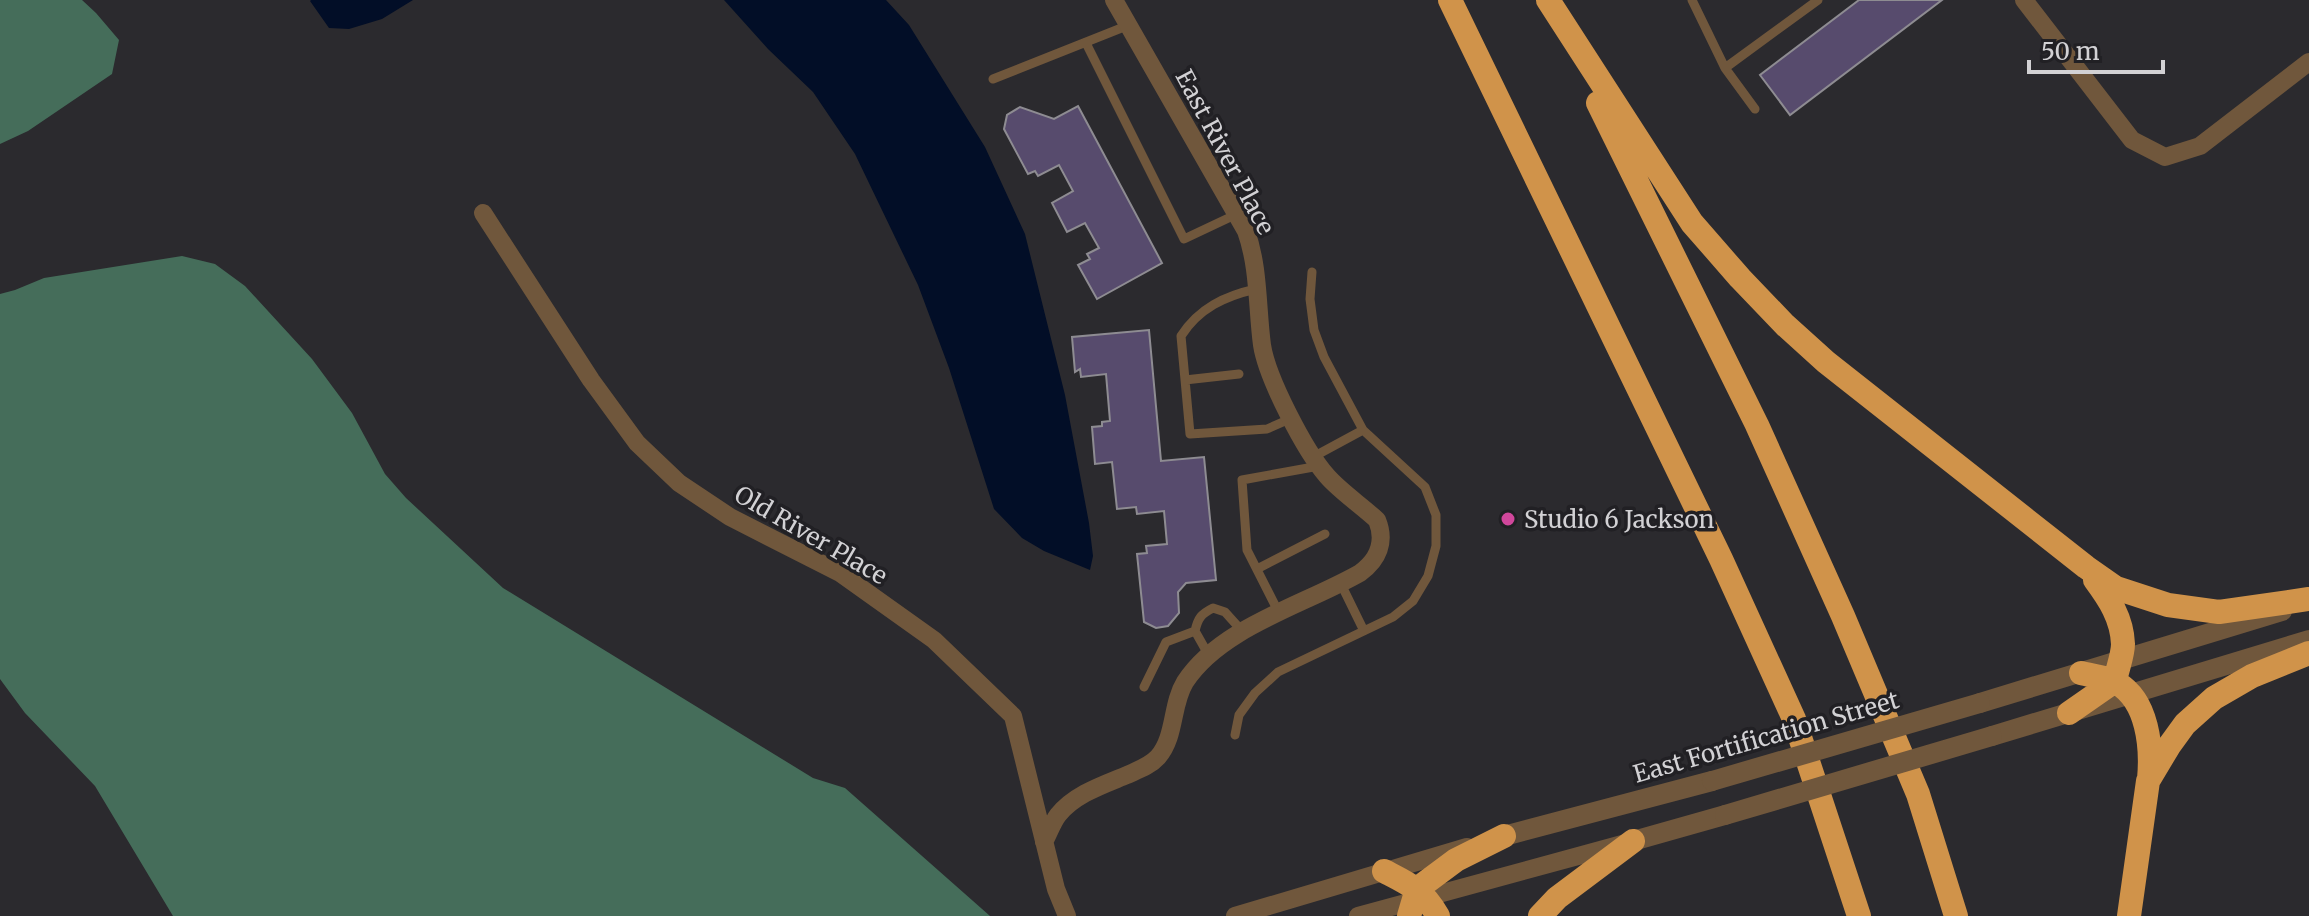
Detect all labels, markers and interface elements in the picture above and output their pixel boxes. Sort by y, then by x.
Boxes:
scale bar [2029,24,2163,74]
text: 50 m [2041,36,2100,67]
street label: East River Place [1169,64,1281,240]
street label: Old River Place [729,479,893,591]
place label: Studio 6 Jackson [1524,504,1714,535]
marker: Studio 6 Jackson [1499,510,1517,528]
street label: East Fortification Street [1630,684,1903,790]

